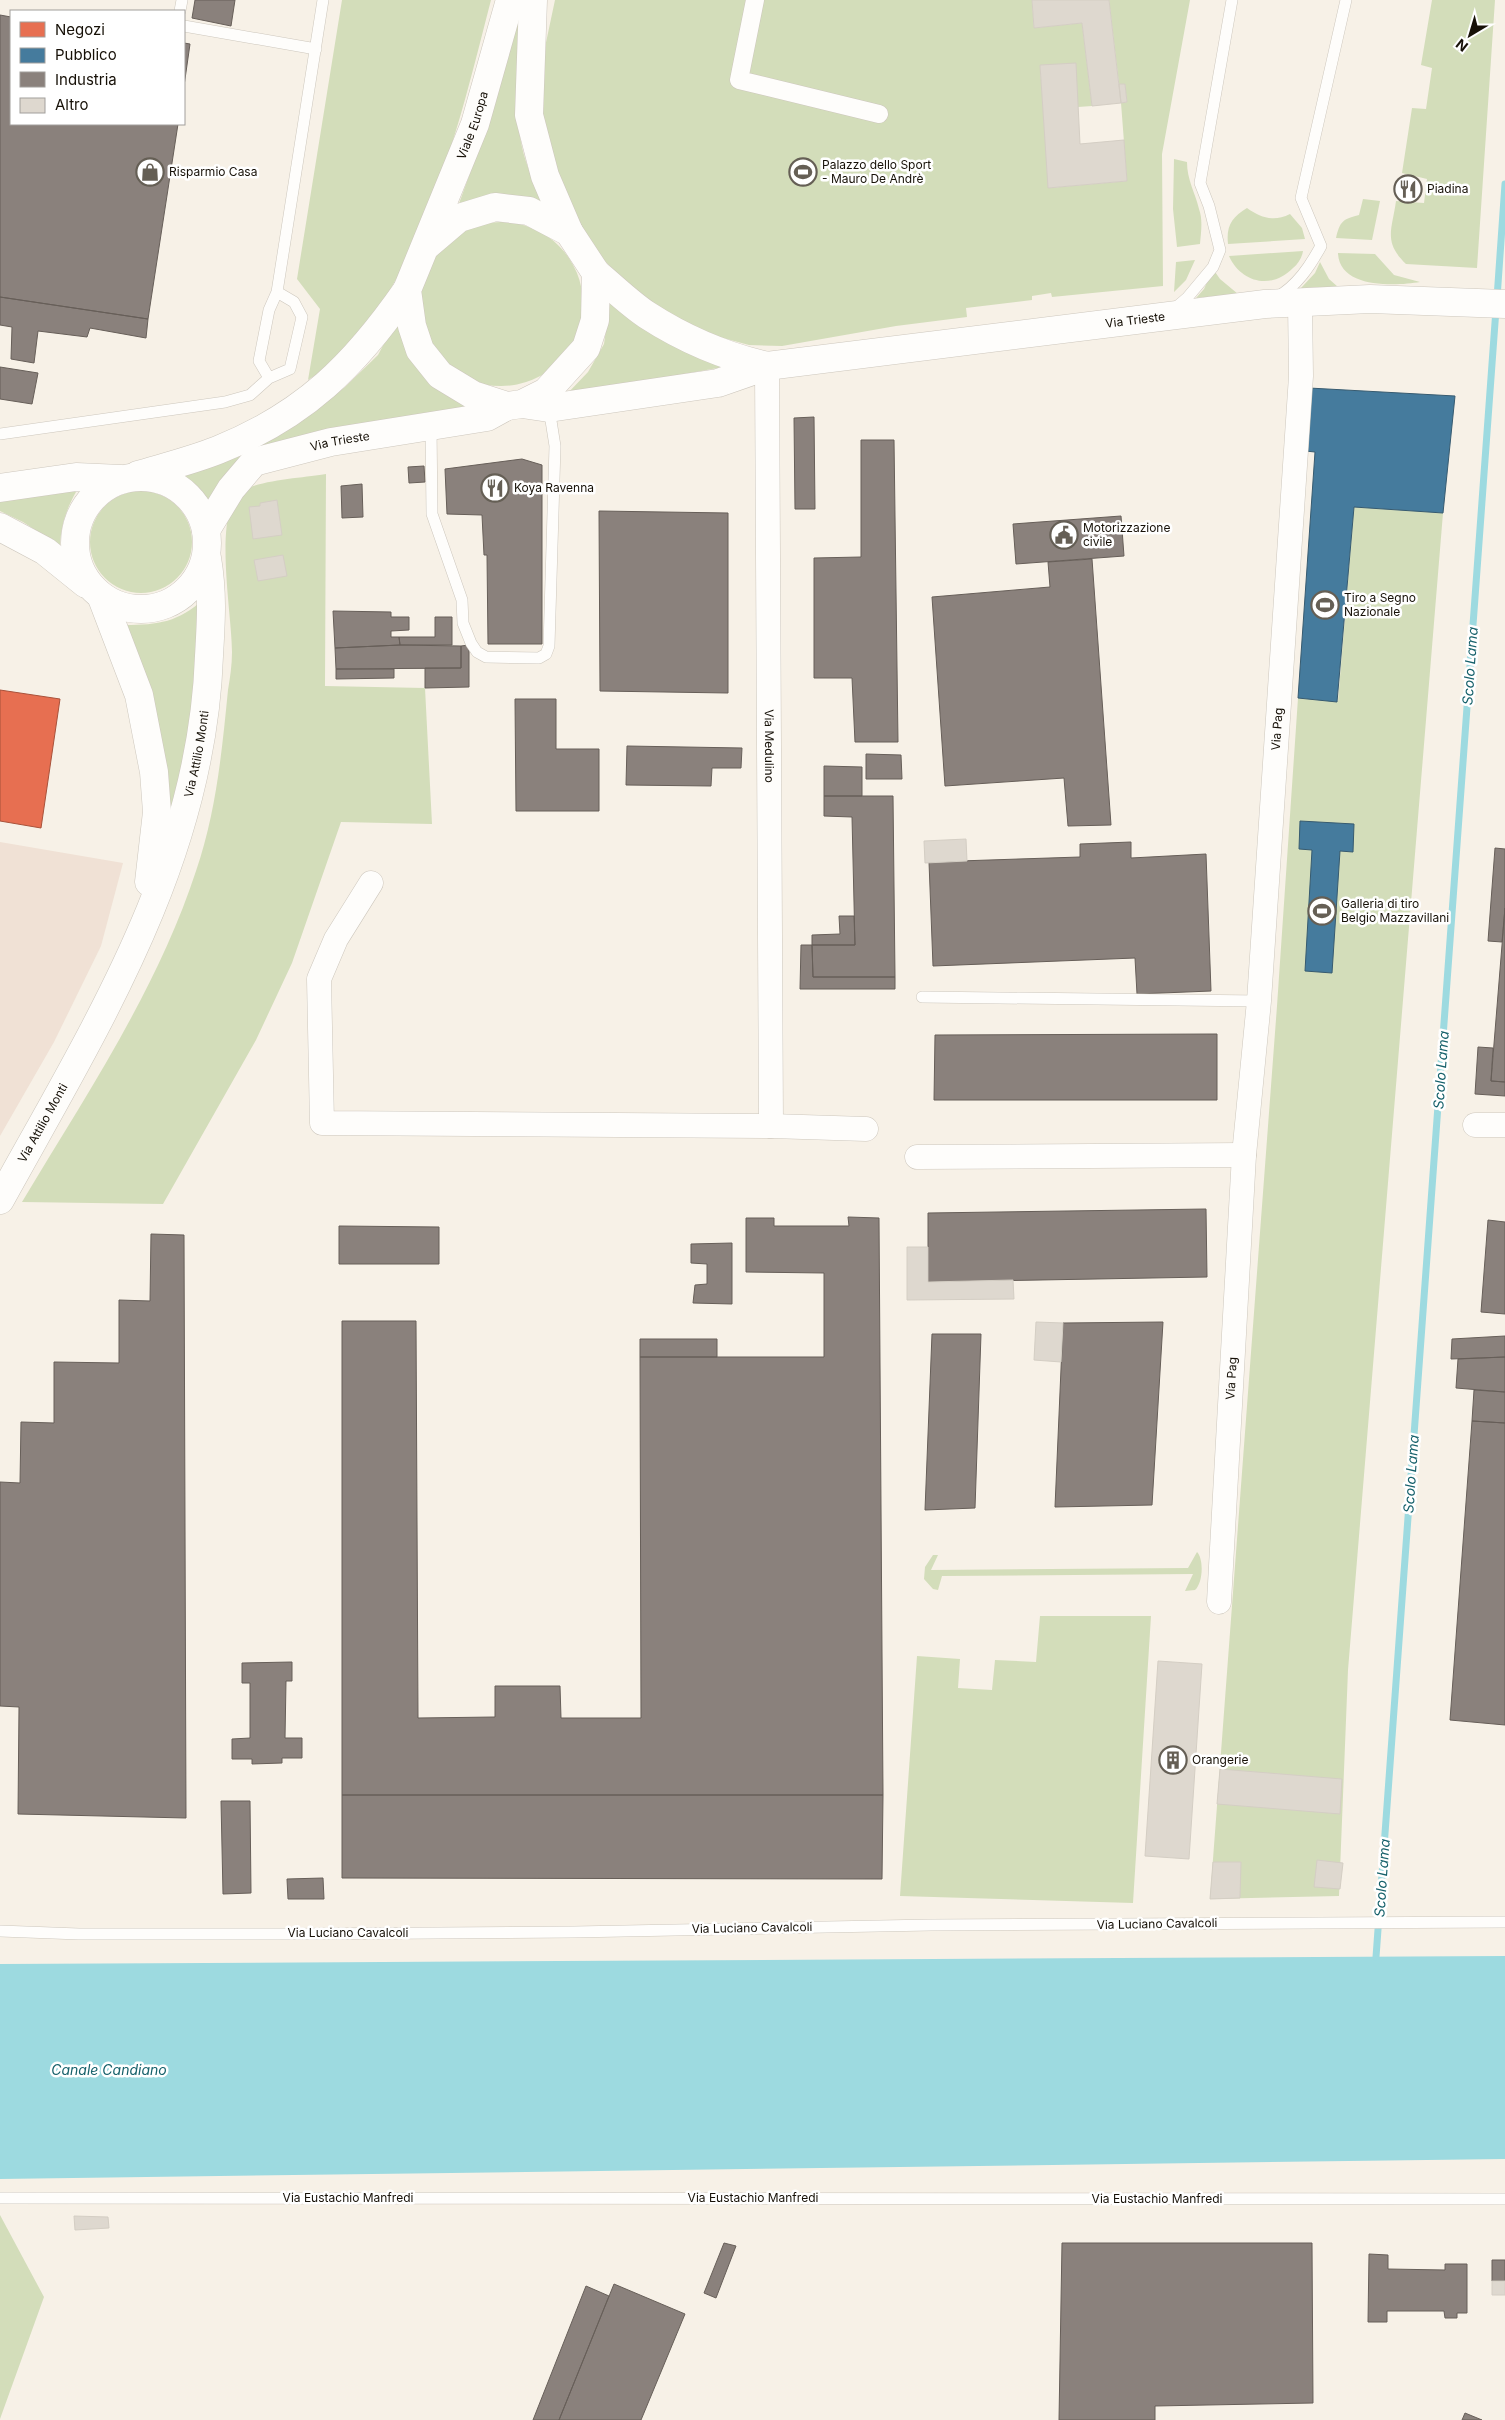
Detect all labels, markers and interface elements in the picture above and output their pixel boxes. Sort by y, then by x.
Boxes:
legend [10,10,185,125]
north arrow [1445,10,1495,60]
text: Negozi [55,20,105,39]
text: N [1452,36,1471,56]
text: Pubblico [55,45,117,64]
text: Industria [55,70,117,89]
street label: Viale Europa [453,89,491,162]
text: Altro [55,95,89,114]
shop icon: Risparmio Casa [135,157,165,187]
sports icon: Palazzo dello Sport - Mauro De Andrè [788,157,818,187]
place label: Palazzo dello Sport - Mauro De Andrè [822,157,931,186]
place label: Risparmio Casa [169,164,257,179]
restaurant icon: Piadina [1393,174,1423,204]
place label: Piadina [1427,181,1468,196]
street label: Via Trieste [1104,309,1166,331]
street label: Via Trieste [309,428,371,454]
restaurant icon: Koya Ravenna [480,473,510,503]
place label: Koya Ravenna [514,480,594,495]
public building icon: Motorizzazione civile [1049,520,1079,550]
place label: Motorizzazione civile [1083,520,1170,549]
sports icon: Tiro a Segno Nazionale [1310,590,1340,620]
place label: Tiro a Segno Nazionale [1344,590,1416,619]
water label: Scolo Lama [1458,626,1481,706]
street label: Via Pag [1268,707,1286,751]
street label: Via Medulino [762,709,777,783]
street label: Via Attilio Monti [181,710,212,799]
sports icon: Galleria di tiro Belgio Mazzavillani [1307,896,1337,926]
place label: Galleria di tiro Belgio Mazzavillani [1341,896,1449,925]
water label: Scolo Lama [1429,1030,1452,1110]
street label: Via Attilio Monti [14,1081,71,1165]
street label: Via Pag [1222,1356,1240,1400]
water label: Scolo Lama [1399,1434,1422,1514]
building icon: Orangerie [1158,1745,1188,1775]
place label: Orangerie [1192,1752,1248,1767]
water label: Scolo Lama [1370,1838,1393,1918]
street label: Via Luciano Cavalcoli [1096,1915,1218,1932]
street label: Via Luciano Cavalcoli [691,1919,813,1936]
street label: Via Luciano Cavalcoli [288,1925,409,1940]
water label: Canale Candiano [51,2061,167,2078]
street label: Via Eustachio Manfredi [283,2190,413,2205]
street label: Via Eustachio Manfredi [688,2190,818,2205]
street label: Via Eustachio Manfredi [1092,2191,1222,2206]

